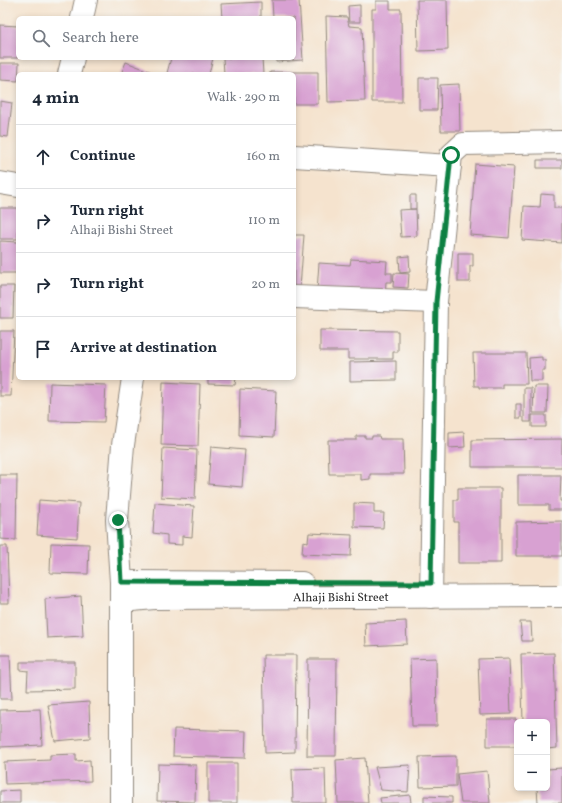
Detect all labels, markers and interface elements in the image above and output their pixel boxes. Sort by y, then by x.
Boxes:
search box [16,16,296,60]
icon: search [30,27,52,49]
text: Search here [62,28,139,49]
text: 4 min [32,87,79,110]
text: Walk · 290 m [207,89,280,107]
icon: ahead [32,146,54,168]
text: Continue [70,146,135,167]
route start [442,146,460,164]
text: 160 m [246,148,280,166]
text: Turn right [70,201,144,222]
icon: right [32,210,54,232]
text: 110 m [248,212,280,230]
text: Alhaji Bishi Street [70,222,173,240]
icon: right [32,274,54,296]
text: Turn right [70,274,144,295]
text: 20 m [251,276,280,294]
icon: arrive [32,338,54,360]
text: Arrive at destination [70,338,217,359]
route end [109,511,127,529]
street label: Alhaji Bishi Street [293,590,389,606]
map controls [514,719,550,791]
button: + [514,719,550,755]
button: − [514,755,550,791]

